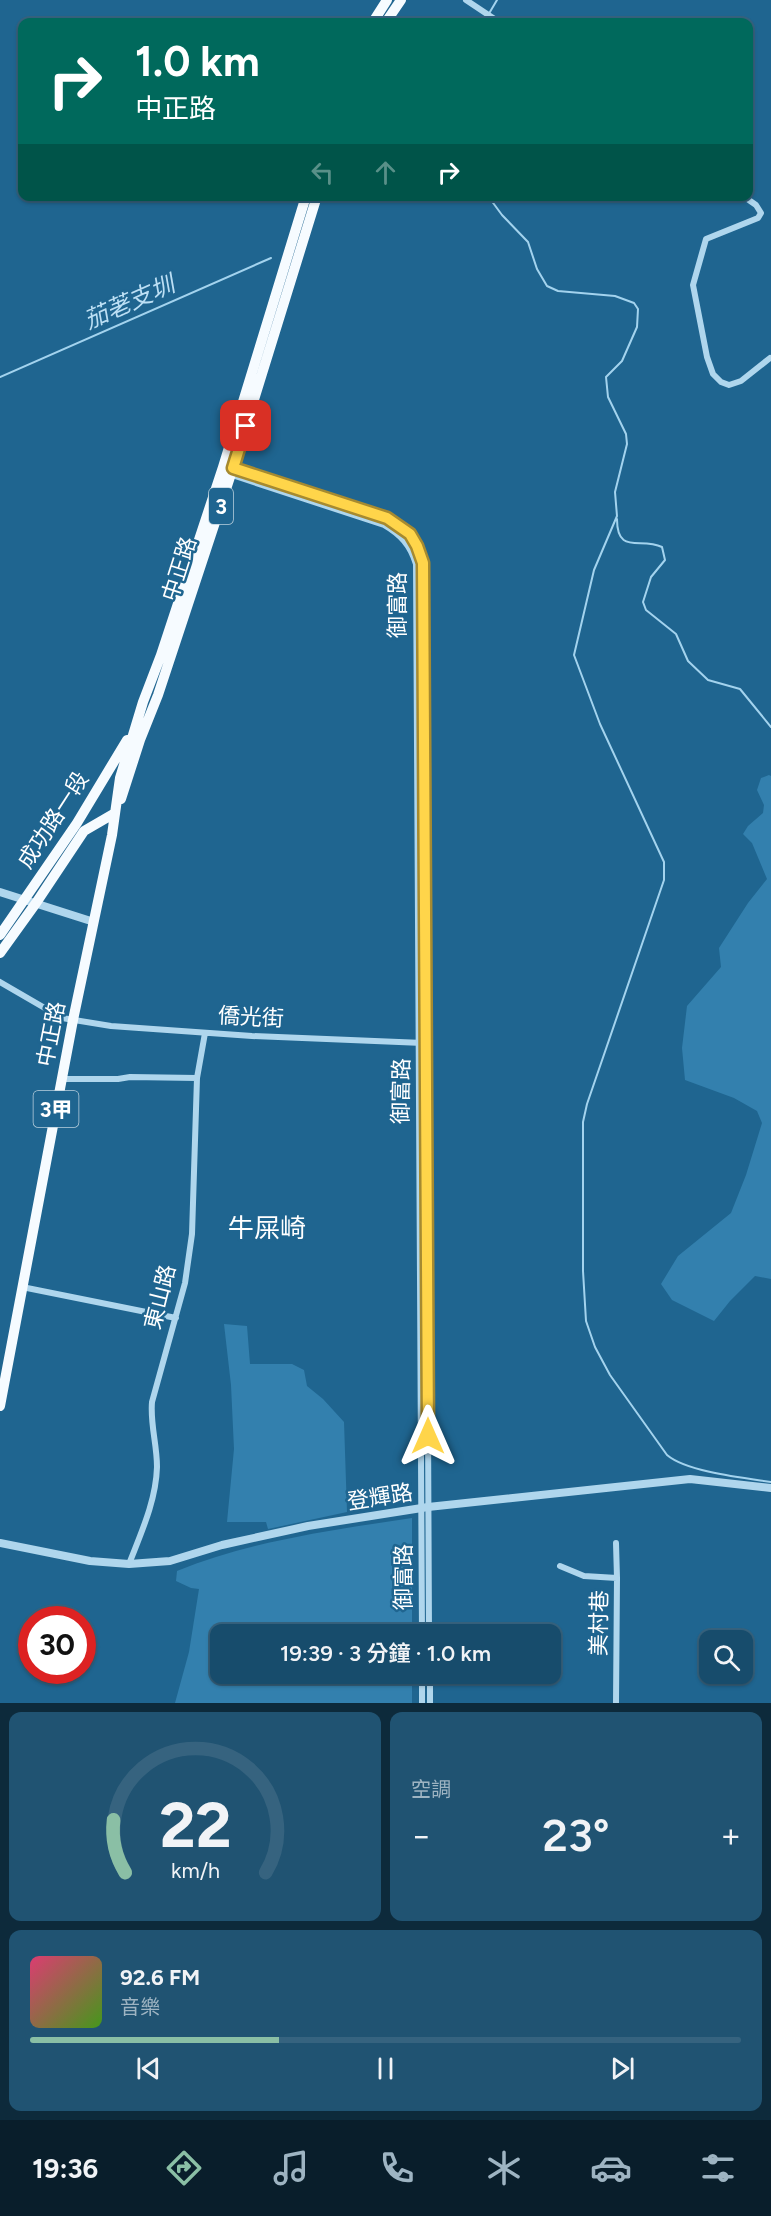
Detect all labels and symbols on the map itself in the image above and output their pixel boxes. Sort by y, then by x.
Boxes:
water label: 茄荖支圳 [79,268,181,335]
pin [220,400,271,451]
road number: 3 [209,488,233,524]
street label: 中正路 [156,533,202,605]
street label: 御富路 [384,572,411,638]
street label: 成功路一段 [12,767,94,873]
street label: 中正路 [31,999,71,1069]
street label: 僑光街 [217,1002,285,1032]
street label: 御富路 [387,1058,415,1124]
road number: 3甲 [34,1091,78,1127]
district label: 牛屎崎 [228,1212,306,1244]
street label: 東山路 [139,1262,181,1332]
position arrow [396,1404,460,1468]
street label: 登輝路 [345,1479,415,1515]
street label: 御富路 [390,1544,417,1610]
street label: 美村巷 [585,1590,613,1656]
speed limit sign: 30 [18,1606,96,1684]

